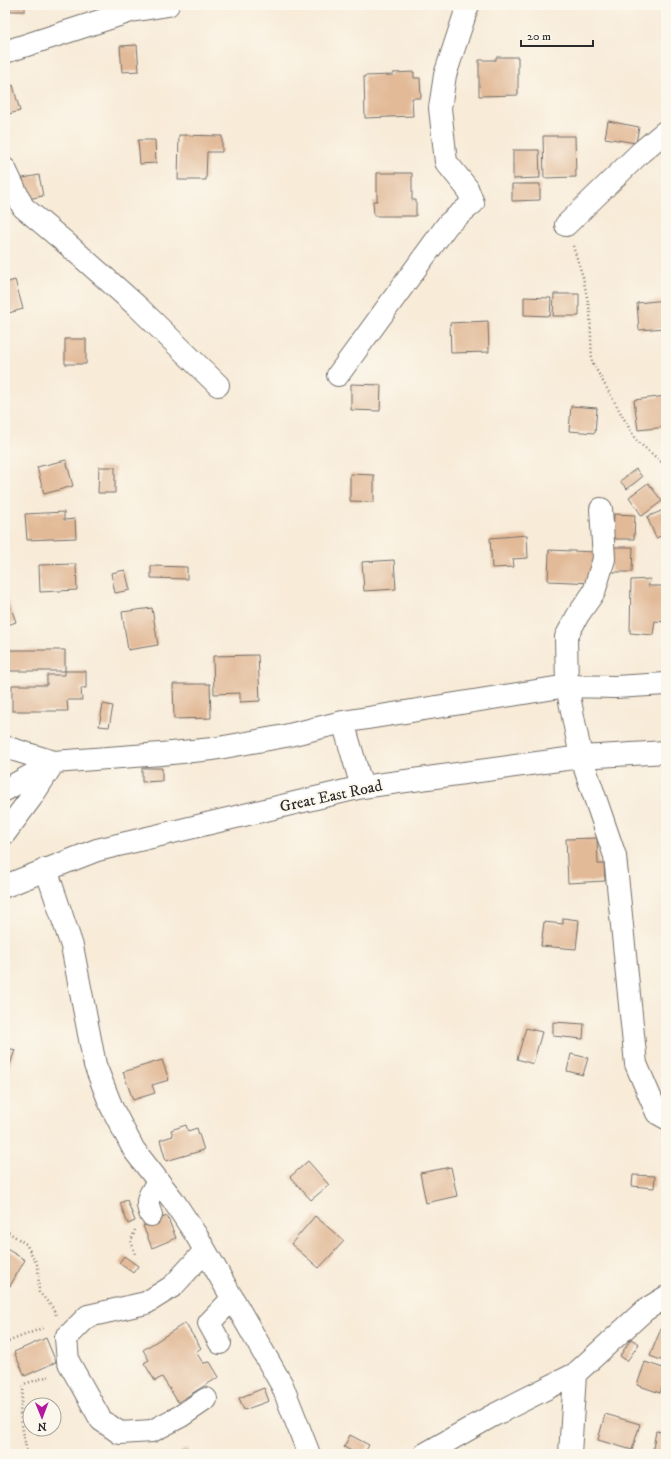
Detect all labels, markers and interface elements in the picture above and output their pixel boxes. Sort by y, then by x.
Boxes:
scale bar [521,22,593,48]
text: 20 m [527,29,551,44]
street label: Great East Road [278,775,384,817]
north arrow [22,1397,62,1437]
text: N [38,1419,47,1433]

